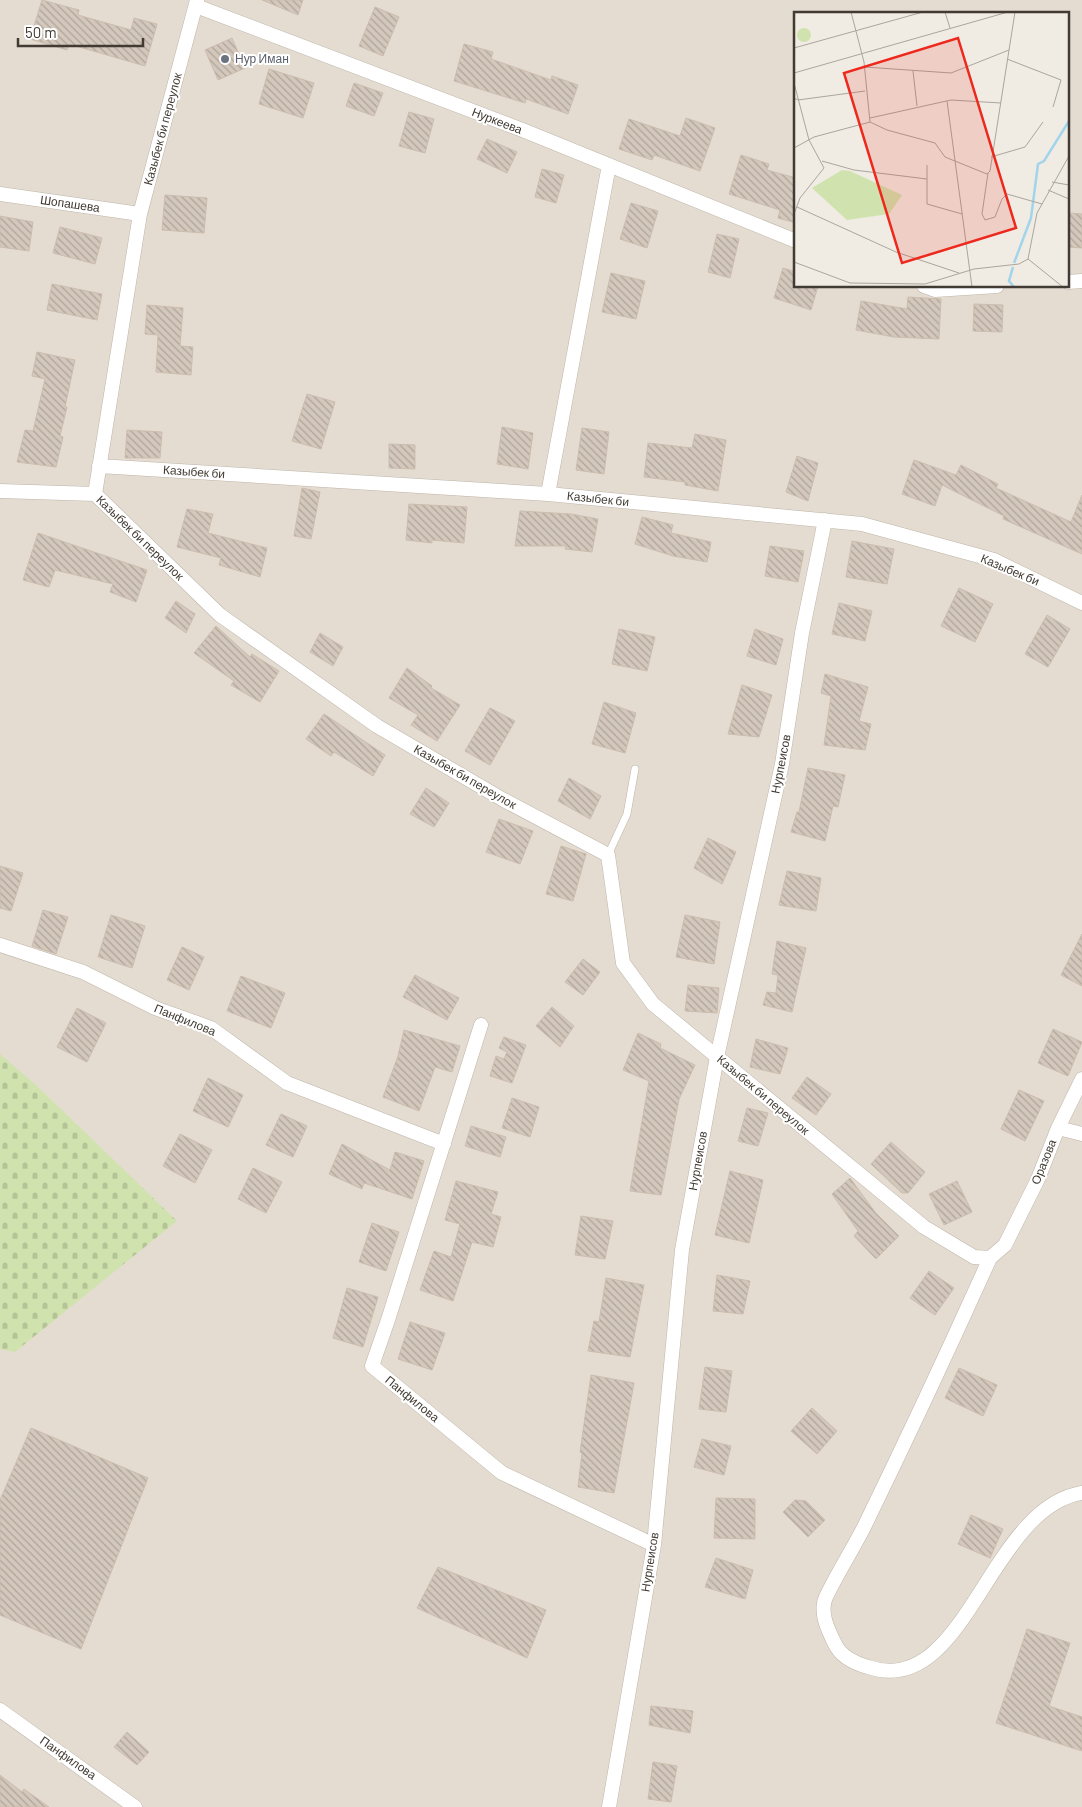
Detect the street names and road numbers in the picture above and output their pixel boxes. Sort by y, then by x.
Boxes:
street label: Казыбек би переулок [140,70,185,187]
street label: Нуркеева [470,104,525,137]
street label: Шопашева [39,192,101,214]
street label: Казыбек би [163,462,226,480]
street label: Казыбек би [566,488,630,508]
street label: Казыбек би переулок [93,492,188,584]
street label: Казыбек би [979,550,1042,588]
street label: Нурпеисов [767,733,794,795]
street label: Казыбек би переулок [411,741,520,812]
street label: Панфилова [152,1000,219,1039]
street label: Казыбек би переулок [714,1052,813,1138]
street label: Нурпеисов [685,1130,710,1192]
street label: Оразова [1028,1137,1060,1187]
street label: Панфилова [382,1372,443,1425]
street label: Нурпеисов [637,1531,662,1593]
street label: Панфилова [37,1733,100,1783]

